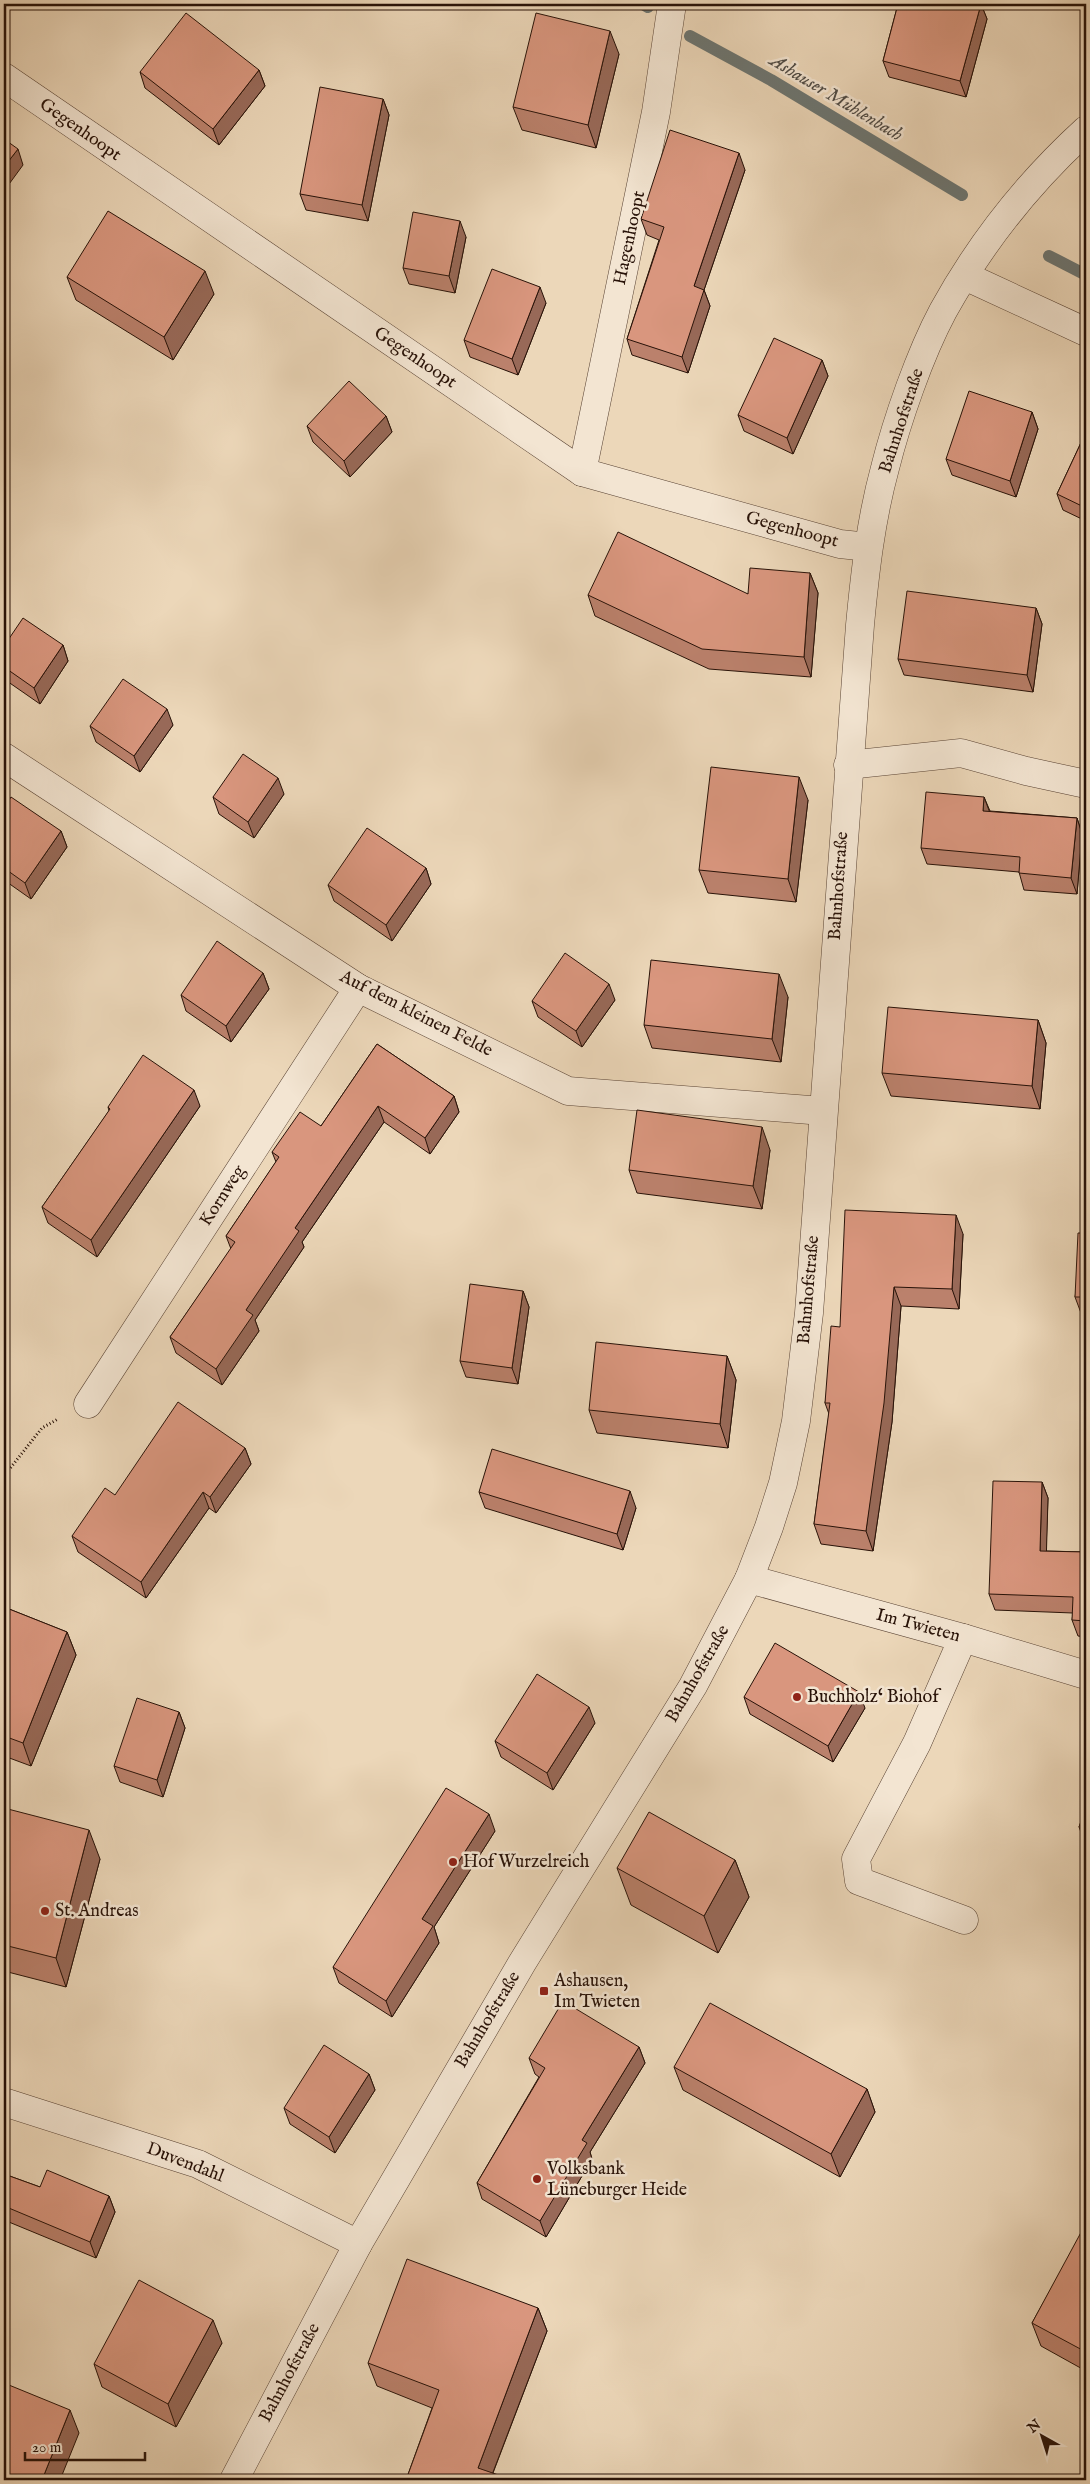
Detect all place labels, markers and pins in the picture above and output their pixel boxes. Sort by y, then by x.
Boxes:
place label: Buchholz‘ Biohof [807,1686,942,1709]
marker: Buchholz‘ Biohof [791,1691,803,1703]
place label: Hof Wurzelreich [463,1851,590,1874]
marker: Hof Wurzelreich [447,1856,459,1868]
place label: St. Andreas [55,1900,139,1923]
marker: St. Andreas [39,1905,51,1917]
place label: Ashausen, Im Twieten [553,1970,640,2014]
marker: Ashausen, Im Twieten [538,1985,550,1997]
place label: Volksbank Lüneburger Heide [546,2158,687,2202]
marker: Volksbank Lüneburger Heide [531,2173,543,2185]

